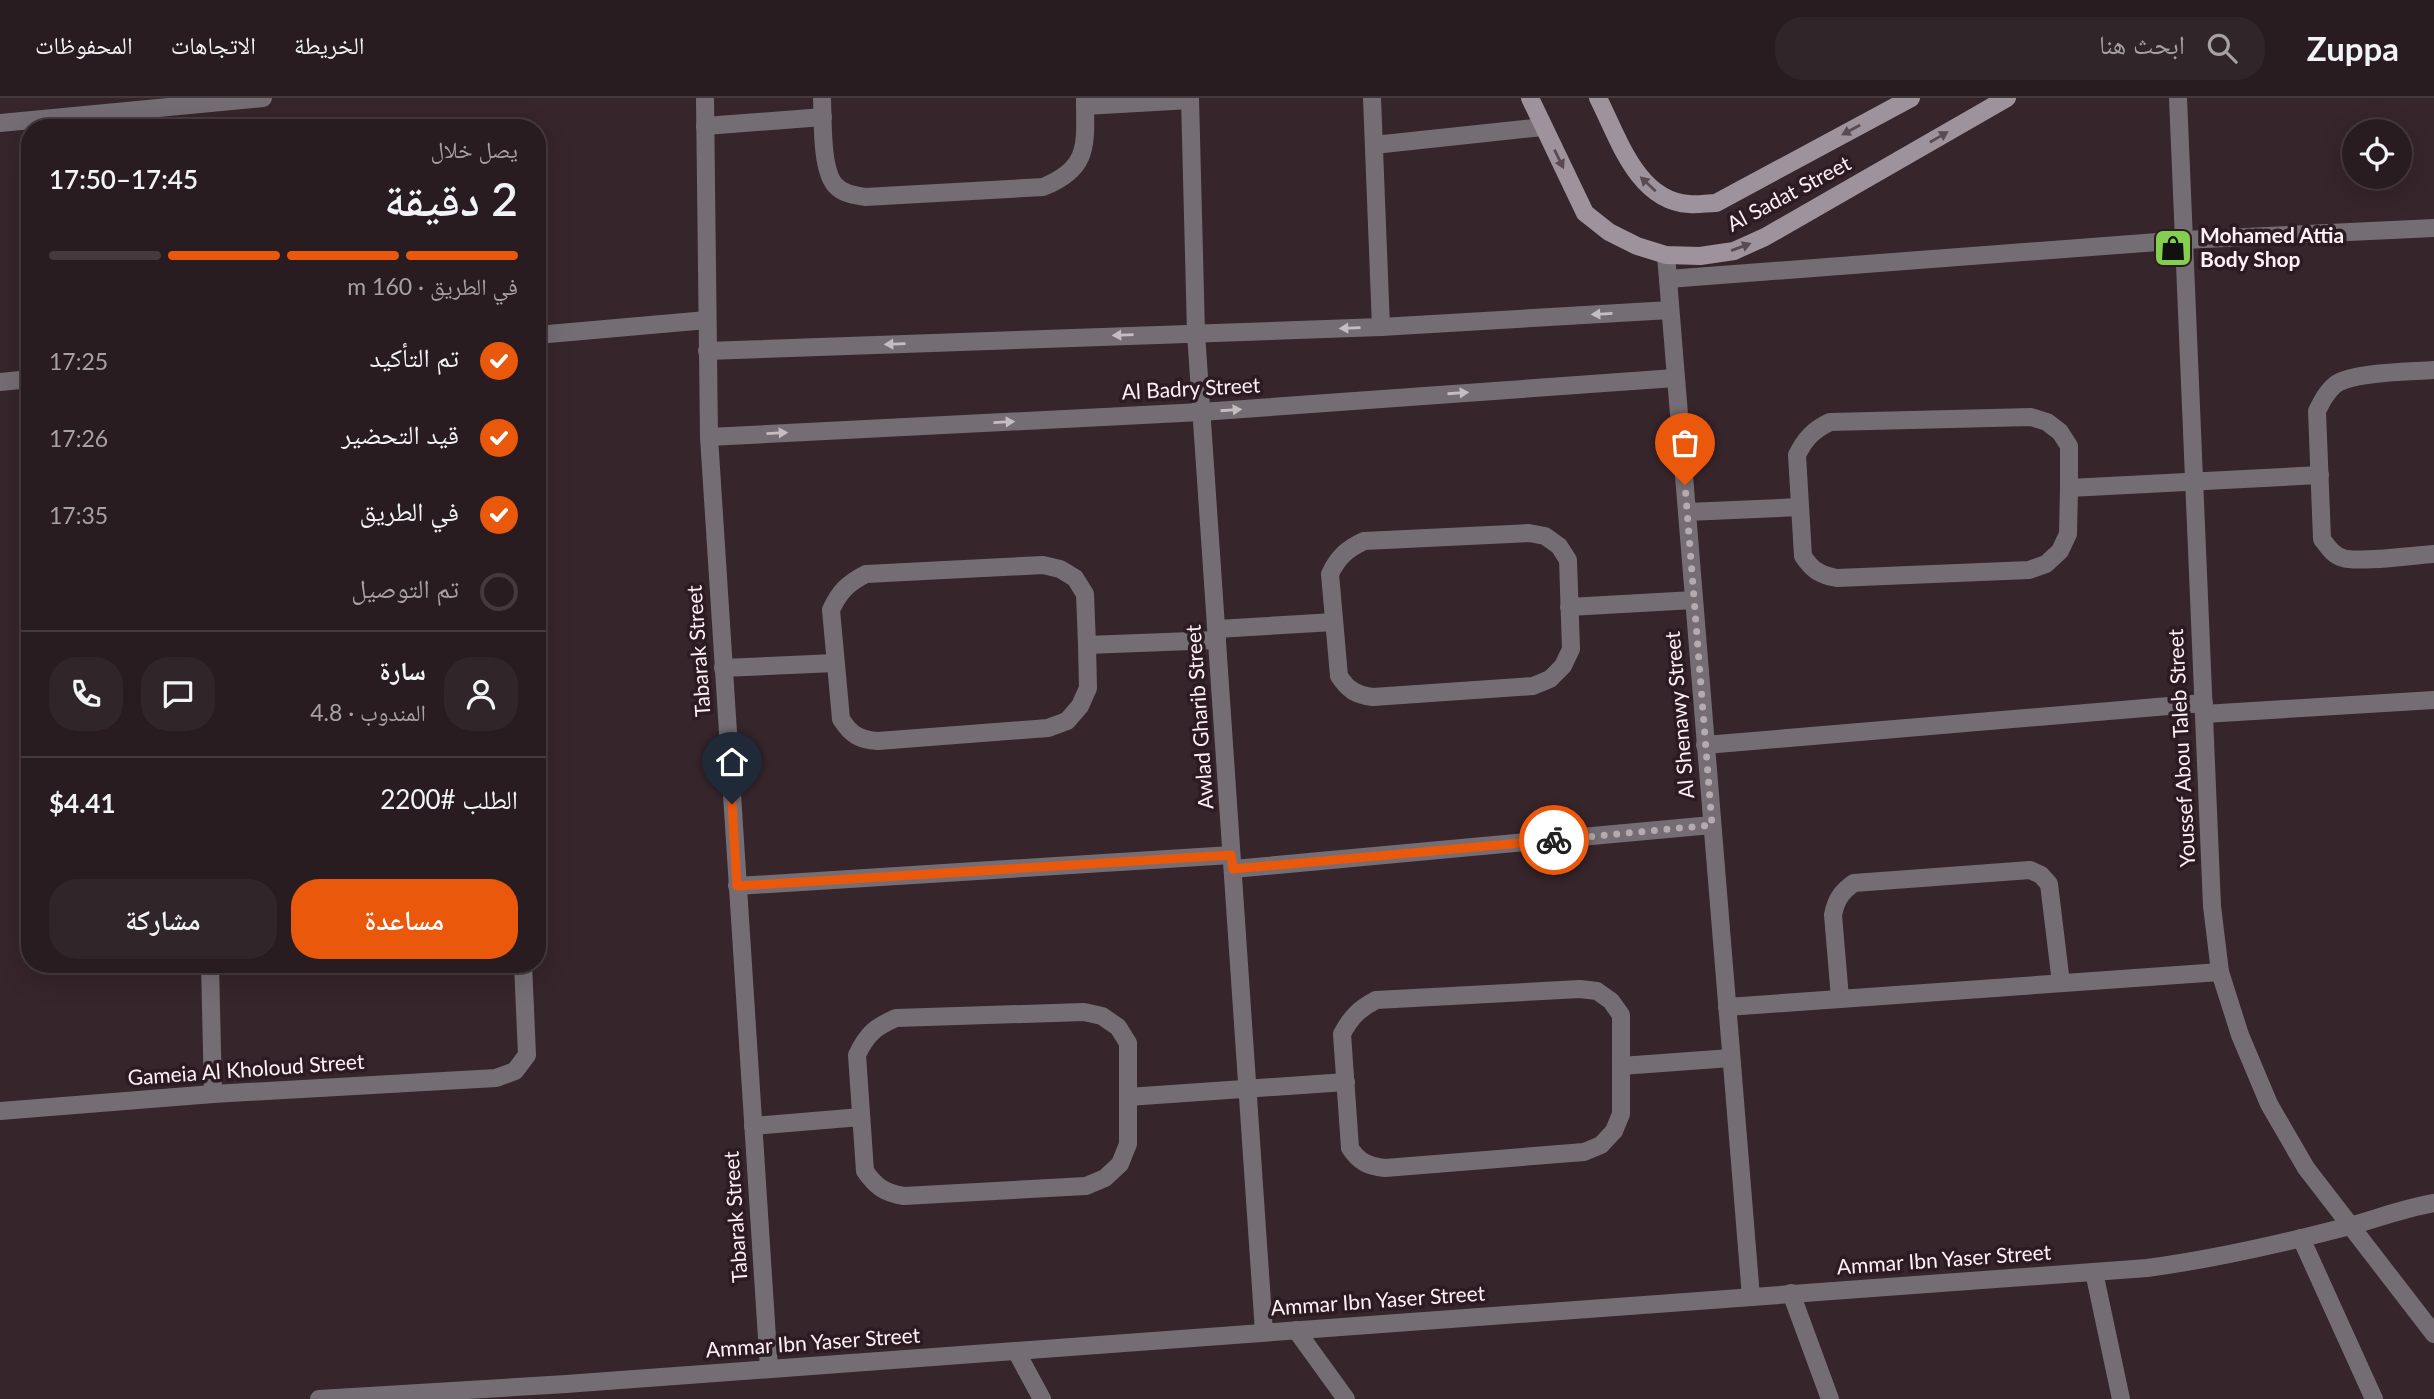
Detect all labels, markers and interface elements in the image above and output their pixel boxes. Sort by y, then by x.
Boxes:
search box [1775,17,2265,80]
text: ابحث هنا [2099,28,2185,60]
text: Zuppa [2307,28,2399,68]
icon: search [2203,29,2241,67]
text: المحفوظات [35,30,133,59]
text: الاتجاهات [171,30,256,59]
text: الخريطة [294,30,365,59]
map controls [2342,119,2412,189]
button: locate [2342,119,2412,189]
one-way arrow [1841,125,1861,136]
one-way arrow [1930,131,1949,143]
text: يصل خلال [430,135,518,163]
one-way arrow [1554,149,1565,169]
street label: Al Sadat Street [1722,149,1855,236]
text: 17:45–17:50 [49,163,198,195]
text: 2 دقيقة [384,171,518,226]
one-way arrow [1639,176,1656,193]
place label: Mohamed Attia Body Shop [2200,222,2344,271]
shop icon: Mohamed Attia Body Shop [2152,227,2194,269]
one-way arrow [1730,241,1751,252]
text: في الطريق · 160 m [347,272,518,300]
one-way arrow [1590,309,1612,320]
one-way arrow [1339,323,1361,334]
one-way arrow [1111,330,1133,341]
one-way arrow [884,339,906,350]
text: تم التأكيد [370,341,459,373]
icon: check [480,342,518,380]
text: 17:25 [49,347,108,375]
street label: Al Badry Street [1121,371,1261,404]
one-way arrow [1447,387,1469,398]
one-way arrow [1220,404,1242,415]
pin [1655,413,1715,485]
one-way arrow [993,416,1015,427]
text: قيد التحضير [341,418,459,450]
icon: check [480,419,518,457]
text: 17:26 [49,424,108,452]
icon: bag [1666,424,1704,462]
one-way arrow [766,428,788,439]
text: في الطريق [359,495,459,527]
icon: check [480,496,518,534]
text: 17:35 [49,501,108,529]
text: تم التوصيل [351,572,459,604]
street label: Tabarak Street [680,584,715,718]
street label: Awlad Gharib Street [1180,623,1217,810]
street label: Youssef Abou Taleb Street [2162,628,2199,868]
street label: Al Shenawy Street [1659,630,1698,800]
text: سارة [379,654,426,686]
button: phone [49,657,123,731]
button: chat [141,657,215,731]
button: person [444,657,518,731]
text: المندوب · 4.8 [310,698,426,726]
pin [702,732,762,804]
icon: home [713,743,751,781]
text: الطلب #2200 [380,783,518,815]
text: $4.41 [49,787,116,819]
courier [1519,805,1589,875]
icon: bike [1535,821,1573,859]
button: مشاركة [49,879,277,959]
button: مساعدة [291,879,518,959]
street label: Gameia Al Kholoud Street [127,1048,366,1089]
street label: Tabarak Street [717,1150,752,1284]
street label: Ammar Ibn Yaser Street [1836,1239,2052,1278]
street label: Ammar Ibn Yaser Street [1270,1280,1486,1319]
street label: Ammar Ibn Yaser Street [705,1322,921,1361]

